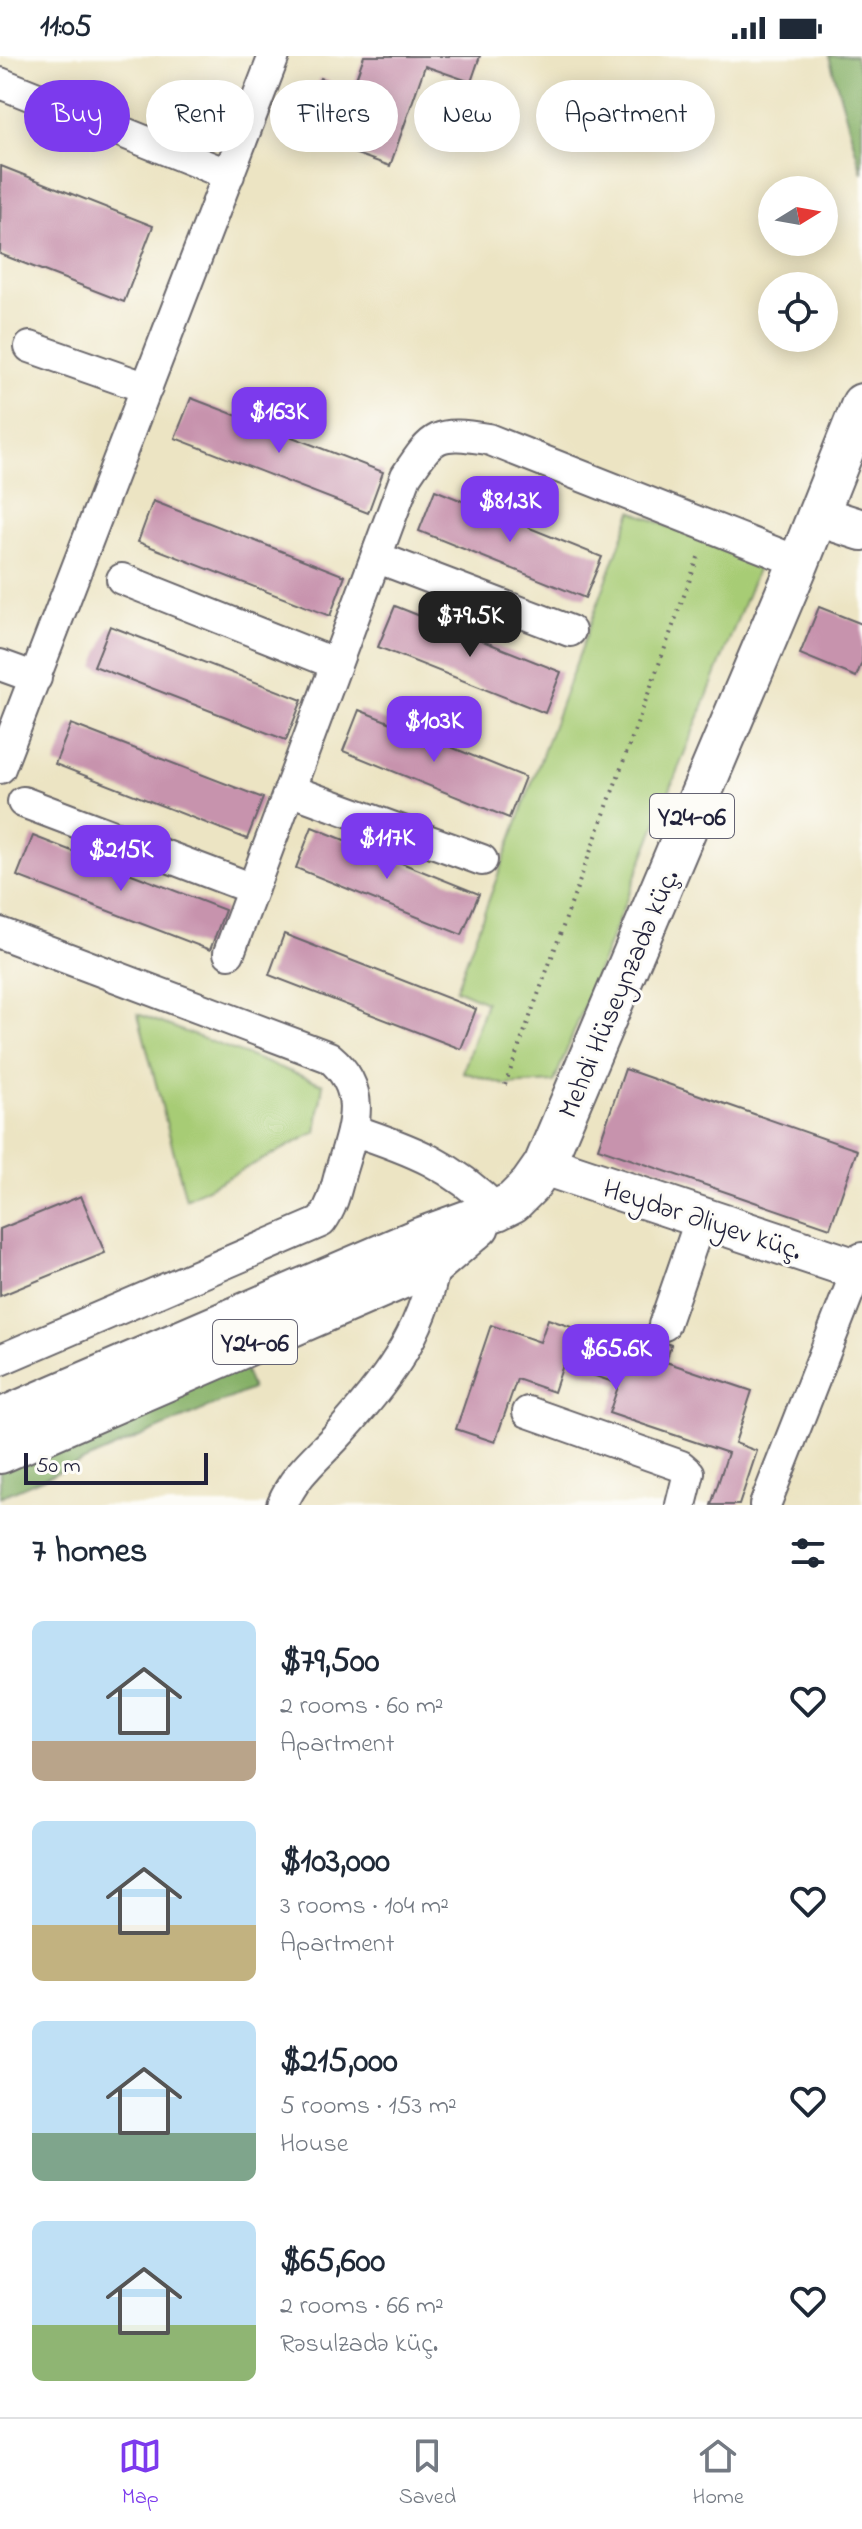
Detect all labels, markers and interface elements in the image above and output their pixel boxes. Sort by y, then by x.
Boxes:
text: 11:05 [40,6,92,50]
chip: Buy [24,80,130,152]
chip: Rent [146,80,254,152]
chip: Filters [270,80,398,152]
chip: New [414,80,520,152]
chip: Apartment [536,80,715,152]
north arrow [758,176,838,256]
map controls [758,176,838,352]
button: locate [758,272,838,352]
pin: $163K [223,387,335,455]
text: $163K [250,394,308,432]
pin: $81.3K [445,476,575,544]
text: $81.3K [479,483,541,521]
pin: $79.5K [405,591,535,659]
text: $79.5K [436,598,504,636]
pin: $103K [378,696,490,764]
text: $103K [405,703,463,741]
road number: Y24-06 [650,794,734,838]
pin: $117K [331,813,443,881]
text: $117K [359,820,415,858]
pin: $215K [65,825,177,893]
text: $215K [89,832,153,870]
street label: Mehdi Hüseynzadə küç. [549,864,691,1125]
street label: Heydər Əliyev küç. [597,1170,807,1273]
road number: Y24-06 [213,1320,297,1364]
pin: $65.6K [551,1324,681,1392]
text: $65.6K [580,1331,652,1369]
scale bar [24,1449,208,1485]
text: 50 m [36,1451,81,1483]
text: 7 homes [32,1528,147,1578]
icon: filters [786,1531,830,1575]
text: $79,500 [280,1638,379,1688]
icon: home [96,1653,192,1749]
icon: heart [786,1679,830,1723]
text: 2 rooms · 60 m² [280,1688,444,1726]
text: Apartment [280,1726,394,1764]
text: $103,000 [280,1838,390,1888]
icon: home [96,1853,192,1949]
icon: heart [786,1879,830,1923]
text: 3 rooms · 104 m² [280,1888,449,1926]
text: Apartment [280,1926,394,1964]
text: $215,000 [280,2038,398,2088]
icon: home [96,2053,192,2149]
icon: heart [786,2079,830,2123]
text: 5 rooms · 153 m² [280,2088,457,2126]
text: House [280,2126,348,2164]
text: $65,600 [280,2238,385,2288]
icon: home [96,2253,192,2349]
icon: heart [786,2279,830,2323]
text: 2 rooms · 66 m² [280,2288,444,2326]
text: Rəsulzadə küç. [280,2326,438,2364]
tab: Map [118,2434,162,2514]
tab: Saved [399,2434,456,2514]
tab: Home [693,2434,744,2514]

